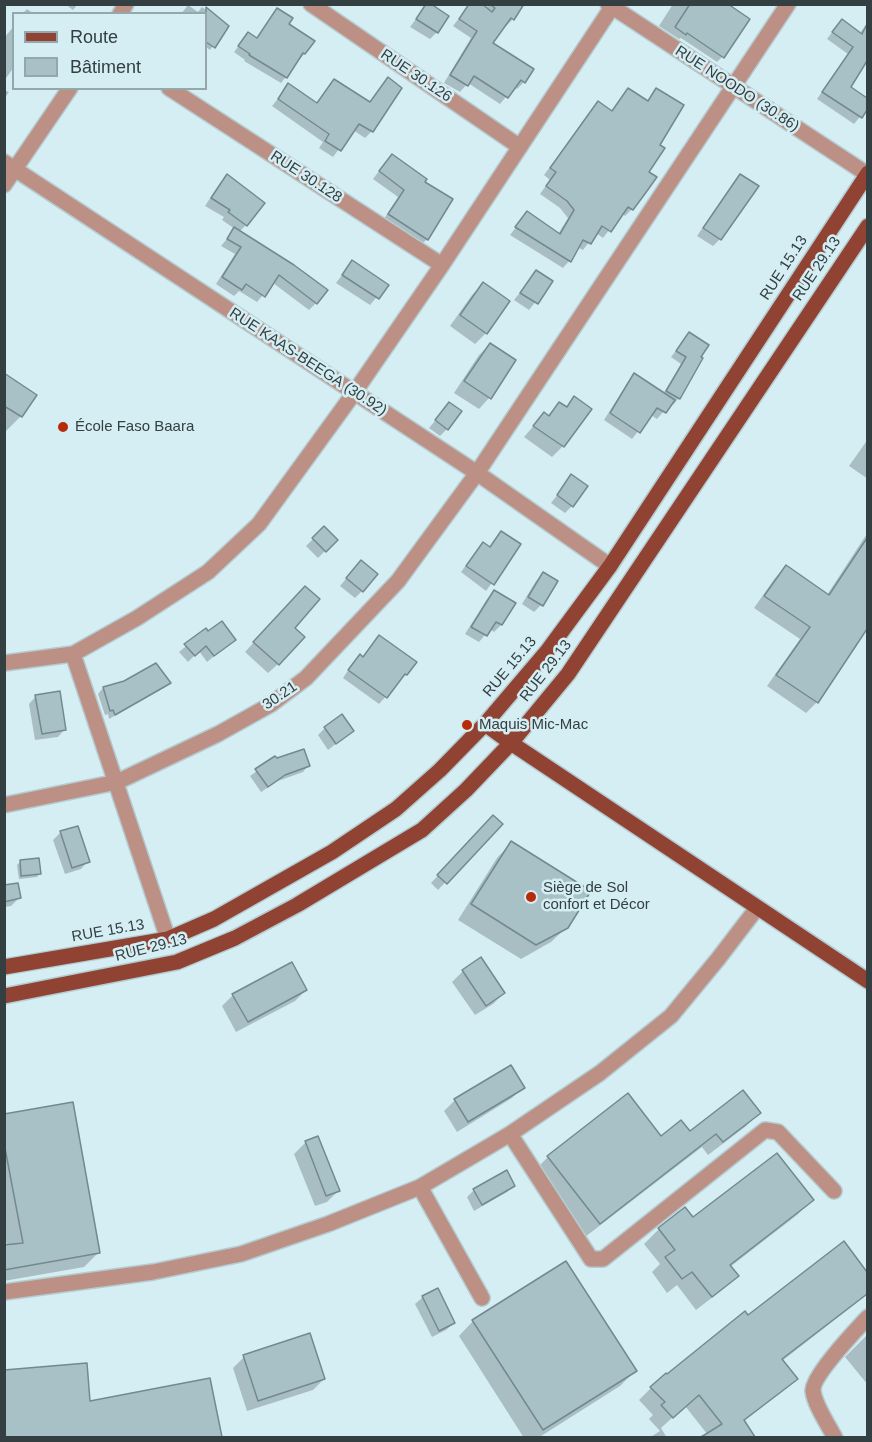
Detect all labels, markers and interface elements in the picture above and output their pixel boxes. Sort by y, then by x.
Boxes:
legend [12,12,207,90]
text: Route [70,27,118,47]
street label: RUE NOODO (30.86) [672,42,802,136]
street label: RUE 30.126 [377,46,455,106]
text: Bâtiment [70,57,141,77]
street label: RUE 30.128 [267,147,345,207]
street label: RUE 15.13 [756,232,812,304]
street label: RUE 29.13 [789,234,845,304]
street label: RUE KAAS-BEEGA (30.92) [226,304,390,420]
place label: École Faso Baara [75,418,194,436]
marker: École Faso Baara [56,420,70,434]
street label: RUE 15.13 [480,633,540,701]
street label: RUE 29.13 [516,637,576,705]
street label: 30.21 [259,678,301,714]
place label: Maquis Mic-Mac [479,716,588,734]
marker: Maquis Mic-Mac [460,718,474,732]
place label: Siège de Sol confort et Décor [543,879,650,914]
marker: Siège de Sol confort et Décor [524,890,538,904]
street label: RUE 15.13 [70,916,146,946]
street label: RUE 29.13 [113,930,189,966]

